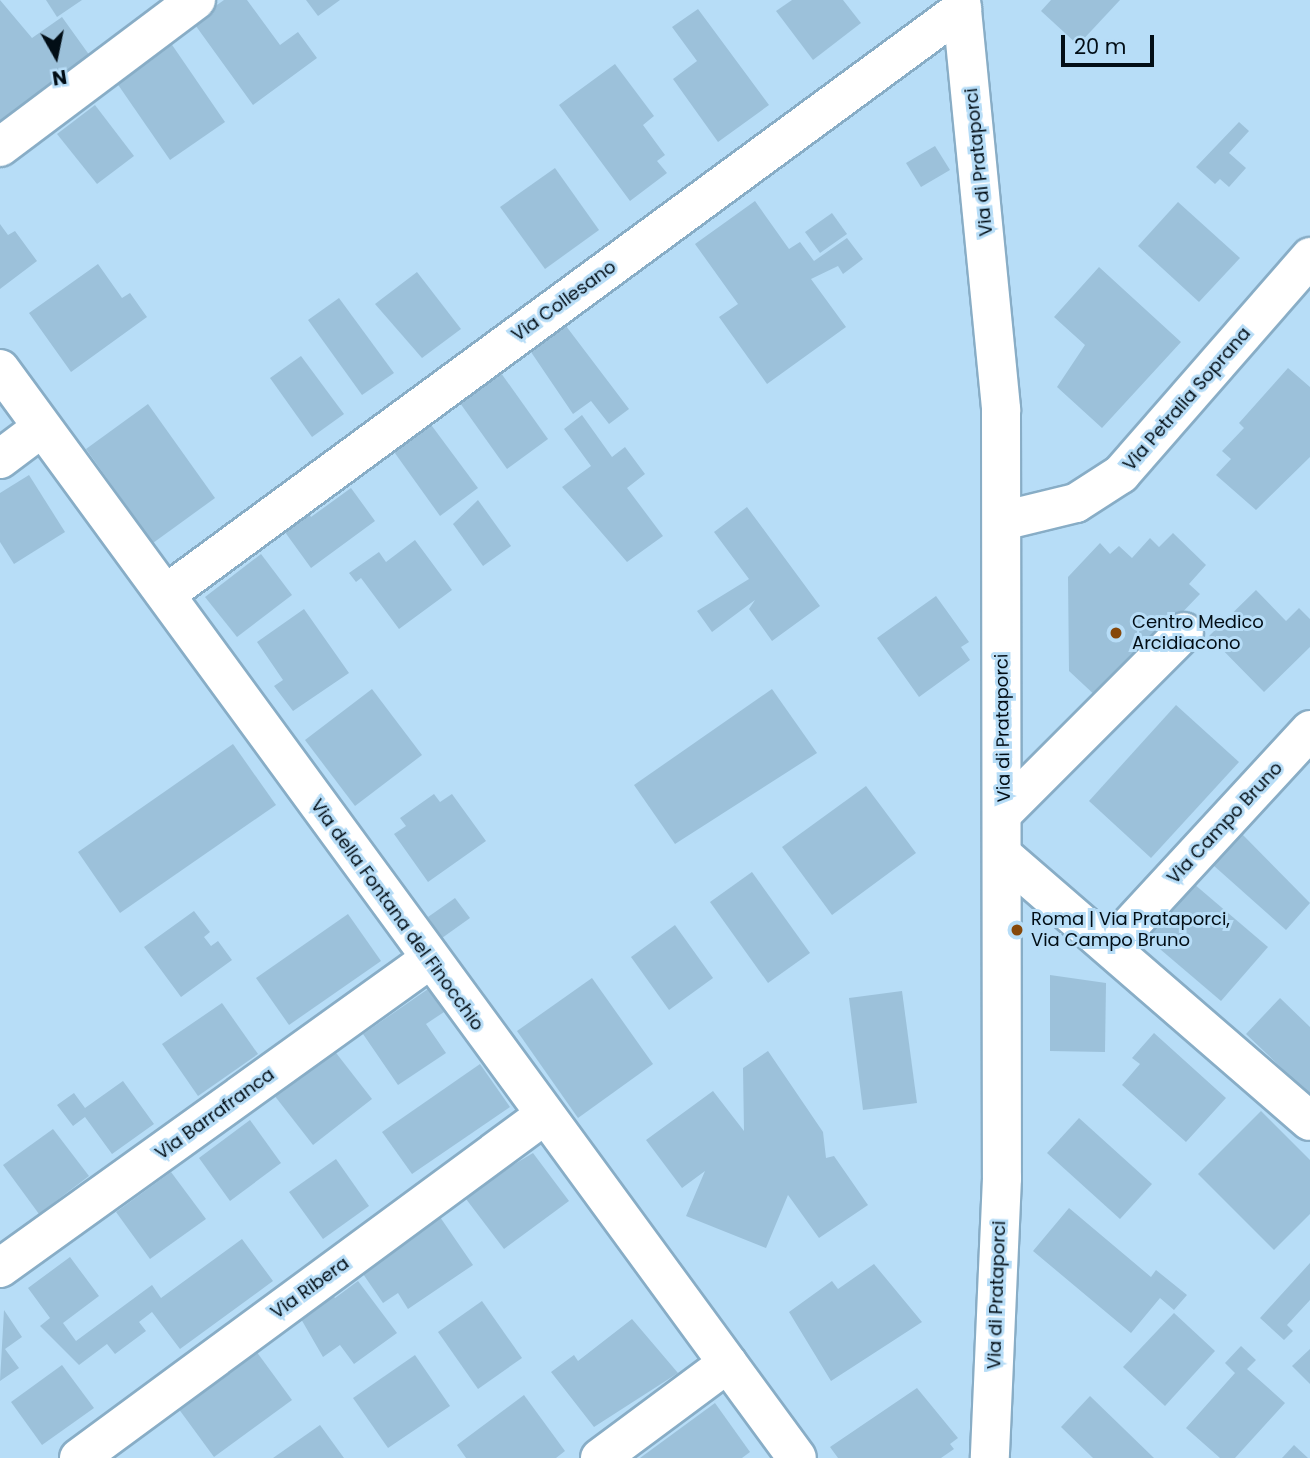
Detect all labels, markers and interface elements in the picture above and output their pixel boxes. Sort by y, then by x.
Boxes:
north arrow [21,21,91,91]
scale bar [1065,21,1158,65]
text: 20 m [1074,32,1127,61]
text: N [50,63,69,92]
street label: Via di Prataporci [960,87,998,237]
street label: Via Collesano [508,256,620,346]
street label: Via Petralia Soprana [1119,323,1255,475]
place label: Centro Medico Arcidiacono [1132,612,1264,654]
marker: Centro Medico Arcidiacono [1106,623,1126,643]
street label: Via di Prataporci [991,653,1015,803]
street label: Via Campo Bruno [1163,758,1287,888]
street label: Via della Fontana del Finocchio [306,795,488,1035]
place label: Roma | Via Prataporci, Via Campo Bruno [1031,909,1230,951]
marker: Roma | Via Prataporci, Via Campo Bruno [1009,922,1025,938]
street label: Via Barrafranca [151,1064,279,1164]
street label: Via di Prataporci [984,1220,1010,1370]
street label: Via Ribera [267,1252,353,1324]

